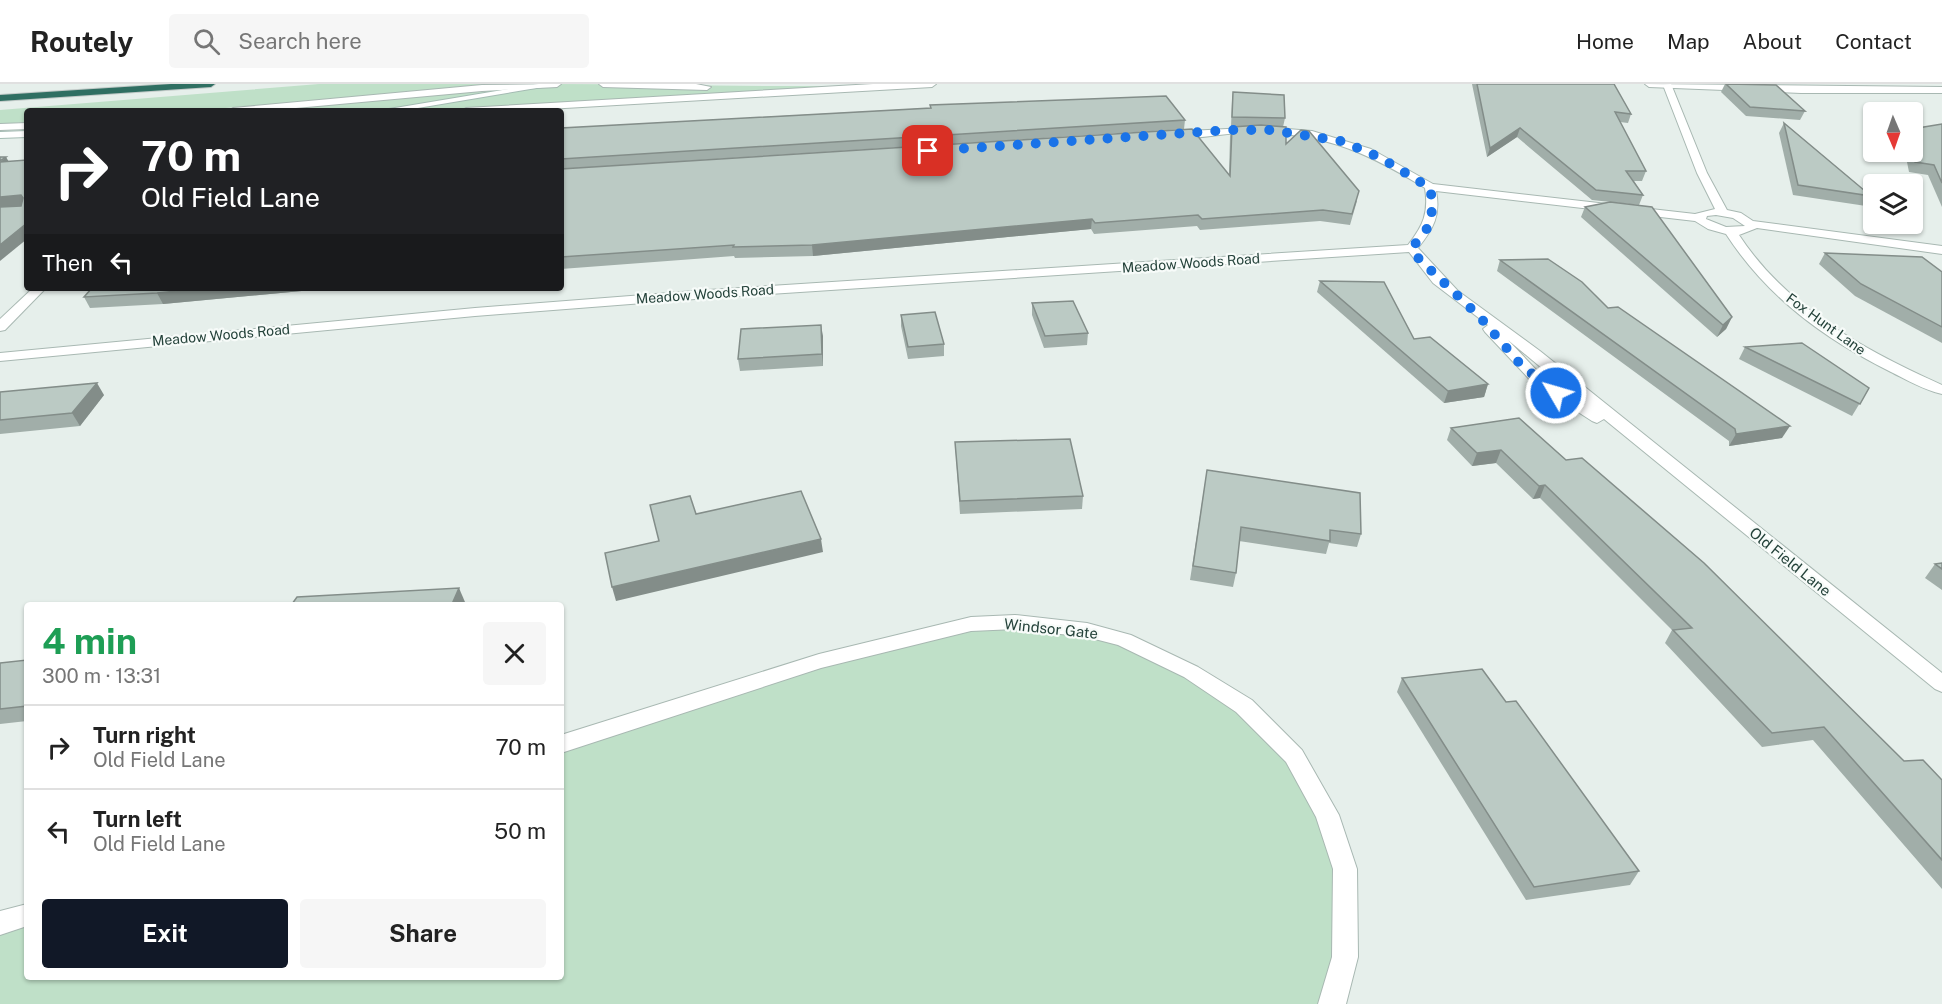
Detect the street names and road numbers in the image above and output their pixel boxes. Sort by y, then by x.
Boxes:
street label: Meadow Woods Road [1121,250,1261,276]
street label: Meadow Woods Road [635,281,775,307]
street label: Fox Hunt Lane [1783,290,1869,358]
street label: Meadow Woods Road [151,321,291,349]
street label: Old Field Lane [1746,524,1834,600]
street label: Windsor Gate [1003,615,1099,642]

